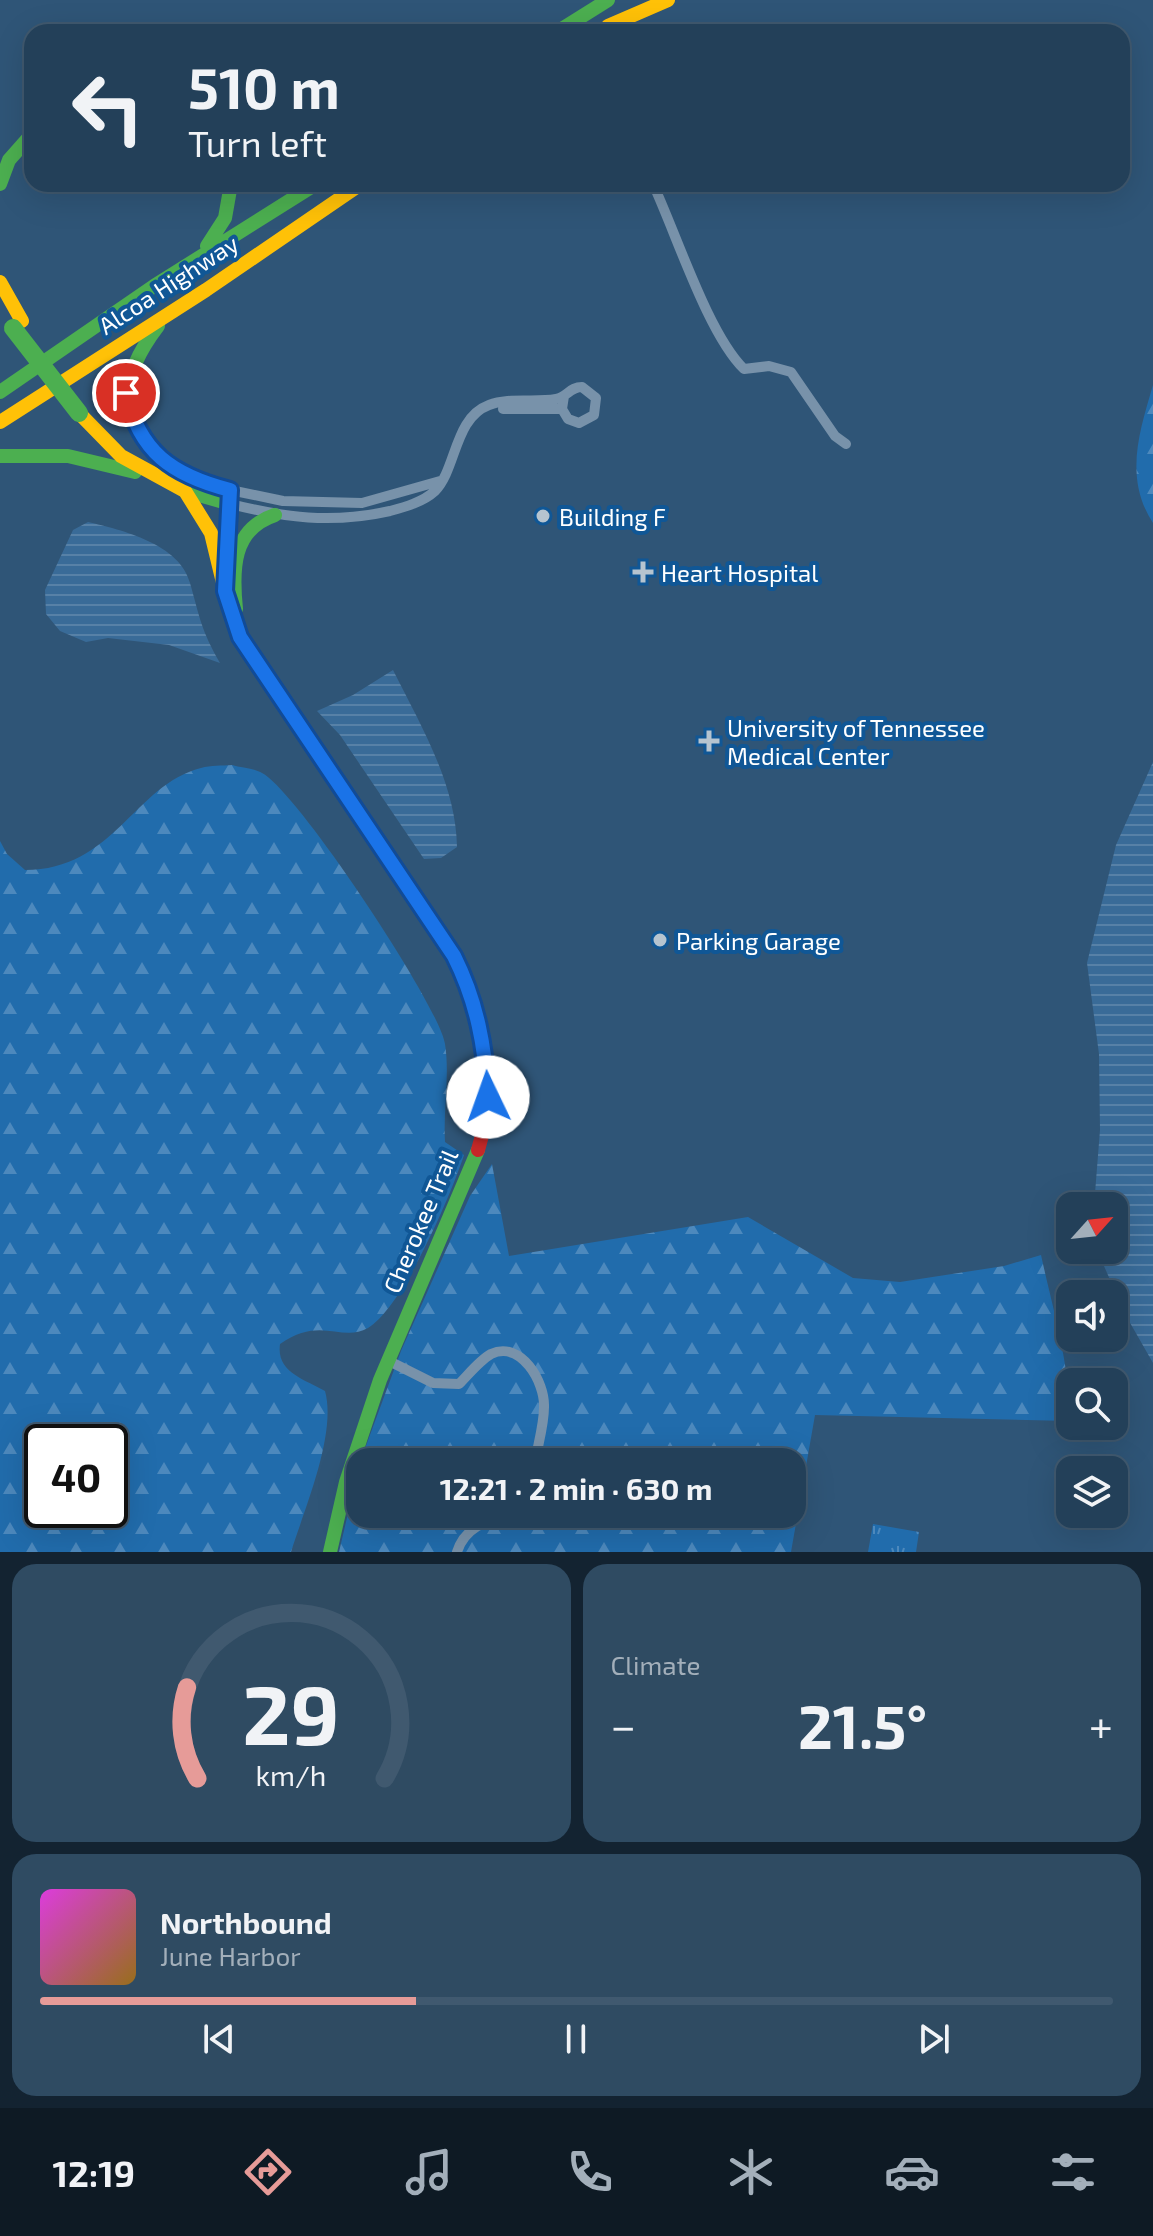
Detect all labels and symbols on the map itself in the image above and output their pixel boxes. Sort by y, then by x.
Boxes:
street label: Alcoa Highway [93,228,244,340]
pin [92,359,160,427]
place label: Building F [559,502,666,531]
marker: Building F [534,507,552,525]
place label: Heart Hospital [661,558,818,587]
marker: Heart Hospital [632,561,654,583]
place label: University of Tennessee Medical Center [727,713,985,770]
marker: University of Tennessee Medical Center [698,730,720,752]
place label: Parking Garage [676,926,841,955]
marker: Parking Garage [651,931,669,949]
position arrow [446,1055,530,1139]
street label: Cherokee Trail [377,1145,463,1297]
north arrow [1056,1192,1128,1264]
speed limit sign: 40 [24,1424,128,1528]

